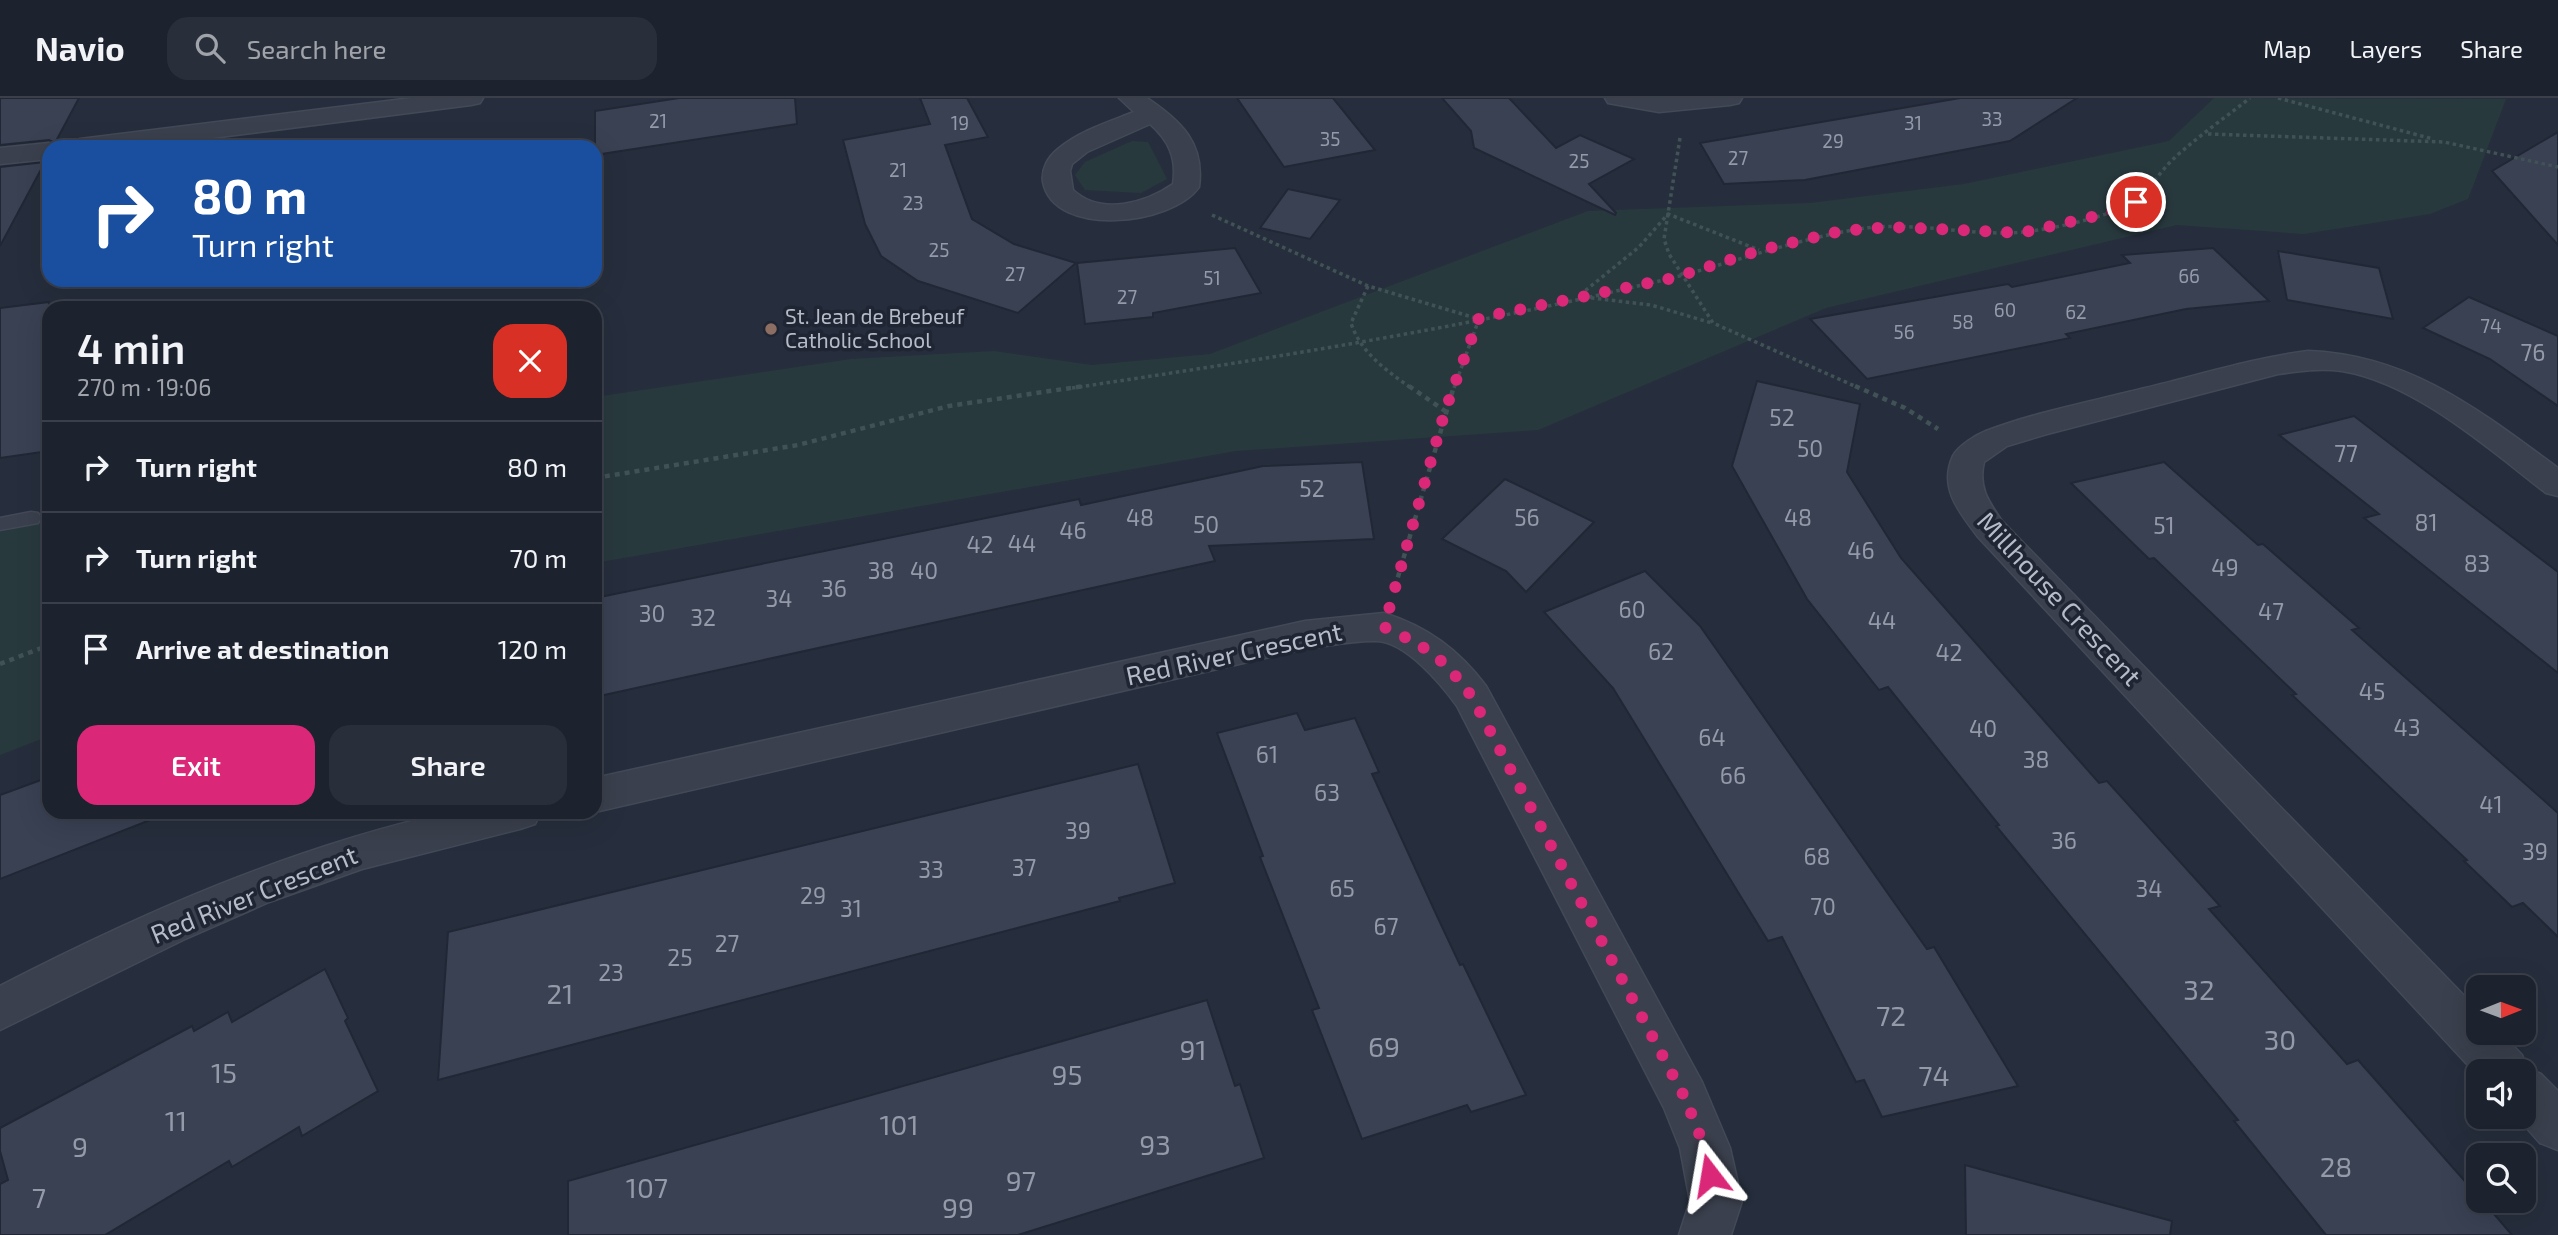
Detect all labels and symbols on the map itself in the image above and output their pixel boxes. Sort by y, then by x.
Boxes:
house number: 33 [1981,107,2003,130]
house number: 21 [649,109,667,132]
house number: 19 [951,111,969,134]
house number: 31 [1904,111,1922,134]
house number: 35 [1320,127,1340,150]
house number: 29 [1822,129,1844,152]
house number: 27 [1728,146,1748,169]
house number: 25 [1569,149,1589,172]
house number: 21 [889,158,907,181]
pin [2106,172,2166,232]
house number: 23 [902,191,924,214]
house number: 25 [929,238,949,261]
house number: 27 [1005,262,1025,285]
house number: 66 [2178,264,2200,287]
house number: 51 [1203,266,1221,289]
house number: 27 [1117,285,1137,308]
house number: 60 [1994,298,2016,321]
house number: 62 [2065,300,2087,323]
place label: St. Jean de Brebeuf Catholic School [785,303,965,352]
house number: 58 [1952,310,1974,333]
house number: 74 [2480,314,2502,337]
house number: 56 [1893,320,1915,343]
marker: St. Jean de Brebeuf Catholic School [763,321,779,337]
house number: 76 [2521,338,2545,366]
house number: 52 [1769,403,1795,431]
house number: 50 [1797,434,1823,462]
house number: 77 [2334,439,2358,467]
house number: 52 [1299,474,1325,502]
house number: 48 [1126,503,1154,531]
house number: 56 [1514,503,1540,531]
house number: 48 [1784,503,1812,531]
street label: Millhouse Crescent [1972,505,2149,691]
house number: 81 [2414,508,2438,536]
house number: 50 [1193,510,1219,538]
house number: 51 [2153,511,2175,539]
house number: 46 [1059,516,1087,544]
house number: 44 [1008,529,1036,557]
house number: 42 [966,530,994,558]
house number: 46 [1847,536,1875,564]
house number: 83 [2464,549,2490,577]
house number: 49 [2211,553,2239,581]
house number: 38 [868,556,894,584]
house number: 40 [910,556,938,584]
house number: 36 [821,574,847,602]
house number: 34 [766,584,792,612]
house number: 60 [1618,595,1646,623]
house number: 47 [2258,597,2284,625]
house number: 30 [639,599,665,627]
house number: 32 [690,603,716,631]
house number: 44 [1868,606,1896,634]
street label: Red River Crescent [1123,614,1345,691]
house number: 62 [1648,637,1674,665]
house number: 42 [1935,638,1963,666]
house number: 45 [2359,677,2385,705]
house number: 43 [2394,713,2420,741]
house number: 40 [1969,714,1997,742]
house number: 64 [1698,723,1726,751]
house number: 61 [1256,740,1278,768]
house number: 38 [2023,745,2049,773]
house number: 66 [1720,761,1746,789]
house number: 63 [1314,778,1340,806]
house number: 41 [2479,790,2503,818]
house number: 39 [1065,816,1091,844]
house number: 36 [2051,826,2077,854]
house number: 39 [2522,837,2548,865]
street label: Red River Crescent [146,838,361,949]
house number: 68 [1803,842,1831,870]
house number: 37 [1012,853,1036,881]
house number: 33 [918,855,944,883]
house number: 65 [1329,874,1355,902]
house number: 34 [2136,874,2162,902]
house number: 29 [800,881,826,909]
house number: 70 [1810,892,1836,920]
house number: 31 [840,894,862,922]
house number: 67 [1374,912,1399,940]
house number: 27 [715,929,740,957]
house number: 25 [667,943,693,971]
house number: 23 [598,958,624,986]
house number: 32 [2183,972,2215,1006]
north arrow [2466,975,2536,1045]
house number: 21 [547,976,573,1010]
house number: 72 [1876,998,1906,1032]
house number: 30 [2264,1022,2296,1056]
house number: 69 [1368,1029,1400,1063]
house number: 91 [1179,1032,1207,1066]
house number: 15 [211,1055,237,1089]
house number: 95 [1051,1057,1083,1091]
house number: 74 [1918,1058,1950,1092]
house number: 11 [165,1103,187,1137]
house number: 101 [879,1107,919,1141]
house number: 93 [1139,1127,1171,1161]
house number: 9 [72,1129,88,1163]
position arrow [1673,1138,1747,1212]
house number: 28 [2320,1149,2352,1183]
house number: 97 [1006,1163,1036,1197]
house number: 107 [626,1170,668,1204]
house number: 7 [32,1180,46,1214]
house number: 99 [942,1190,974,1224]

